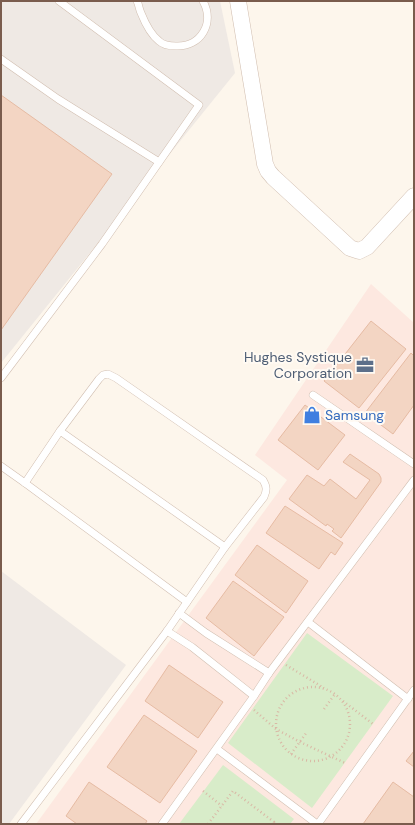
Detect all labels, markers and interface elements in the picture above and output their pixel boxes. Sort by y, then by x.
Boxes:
place label: Hughes Systique Corporation [244,348,352,382]
office icon: Hughes Systique Corporation [355,355,375,375]
shop icon: Samsung [302,405,322,425]
place label: Samsung [325,406,384,424]

